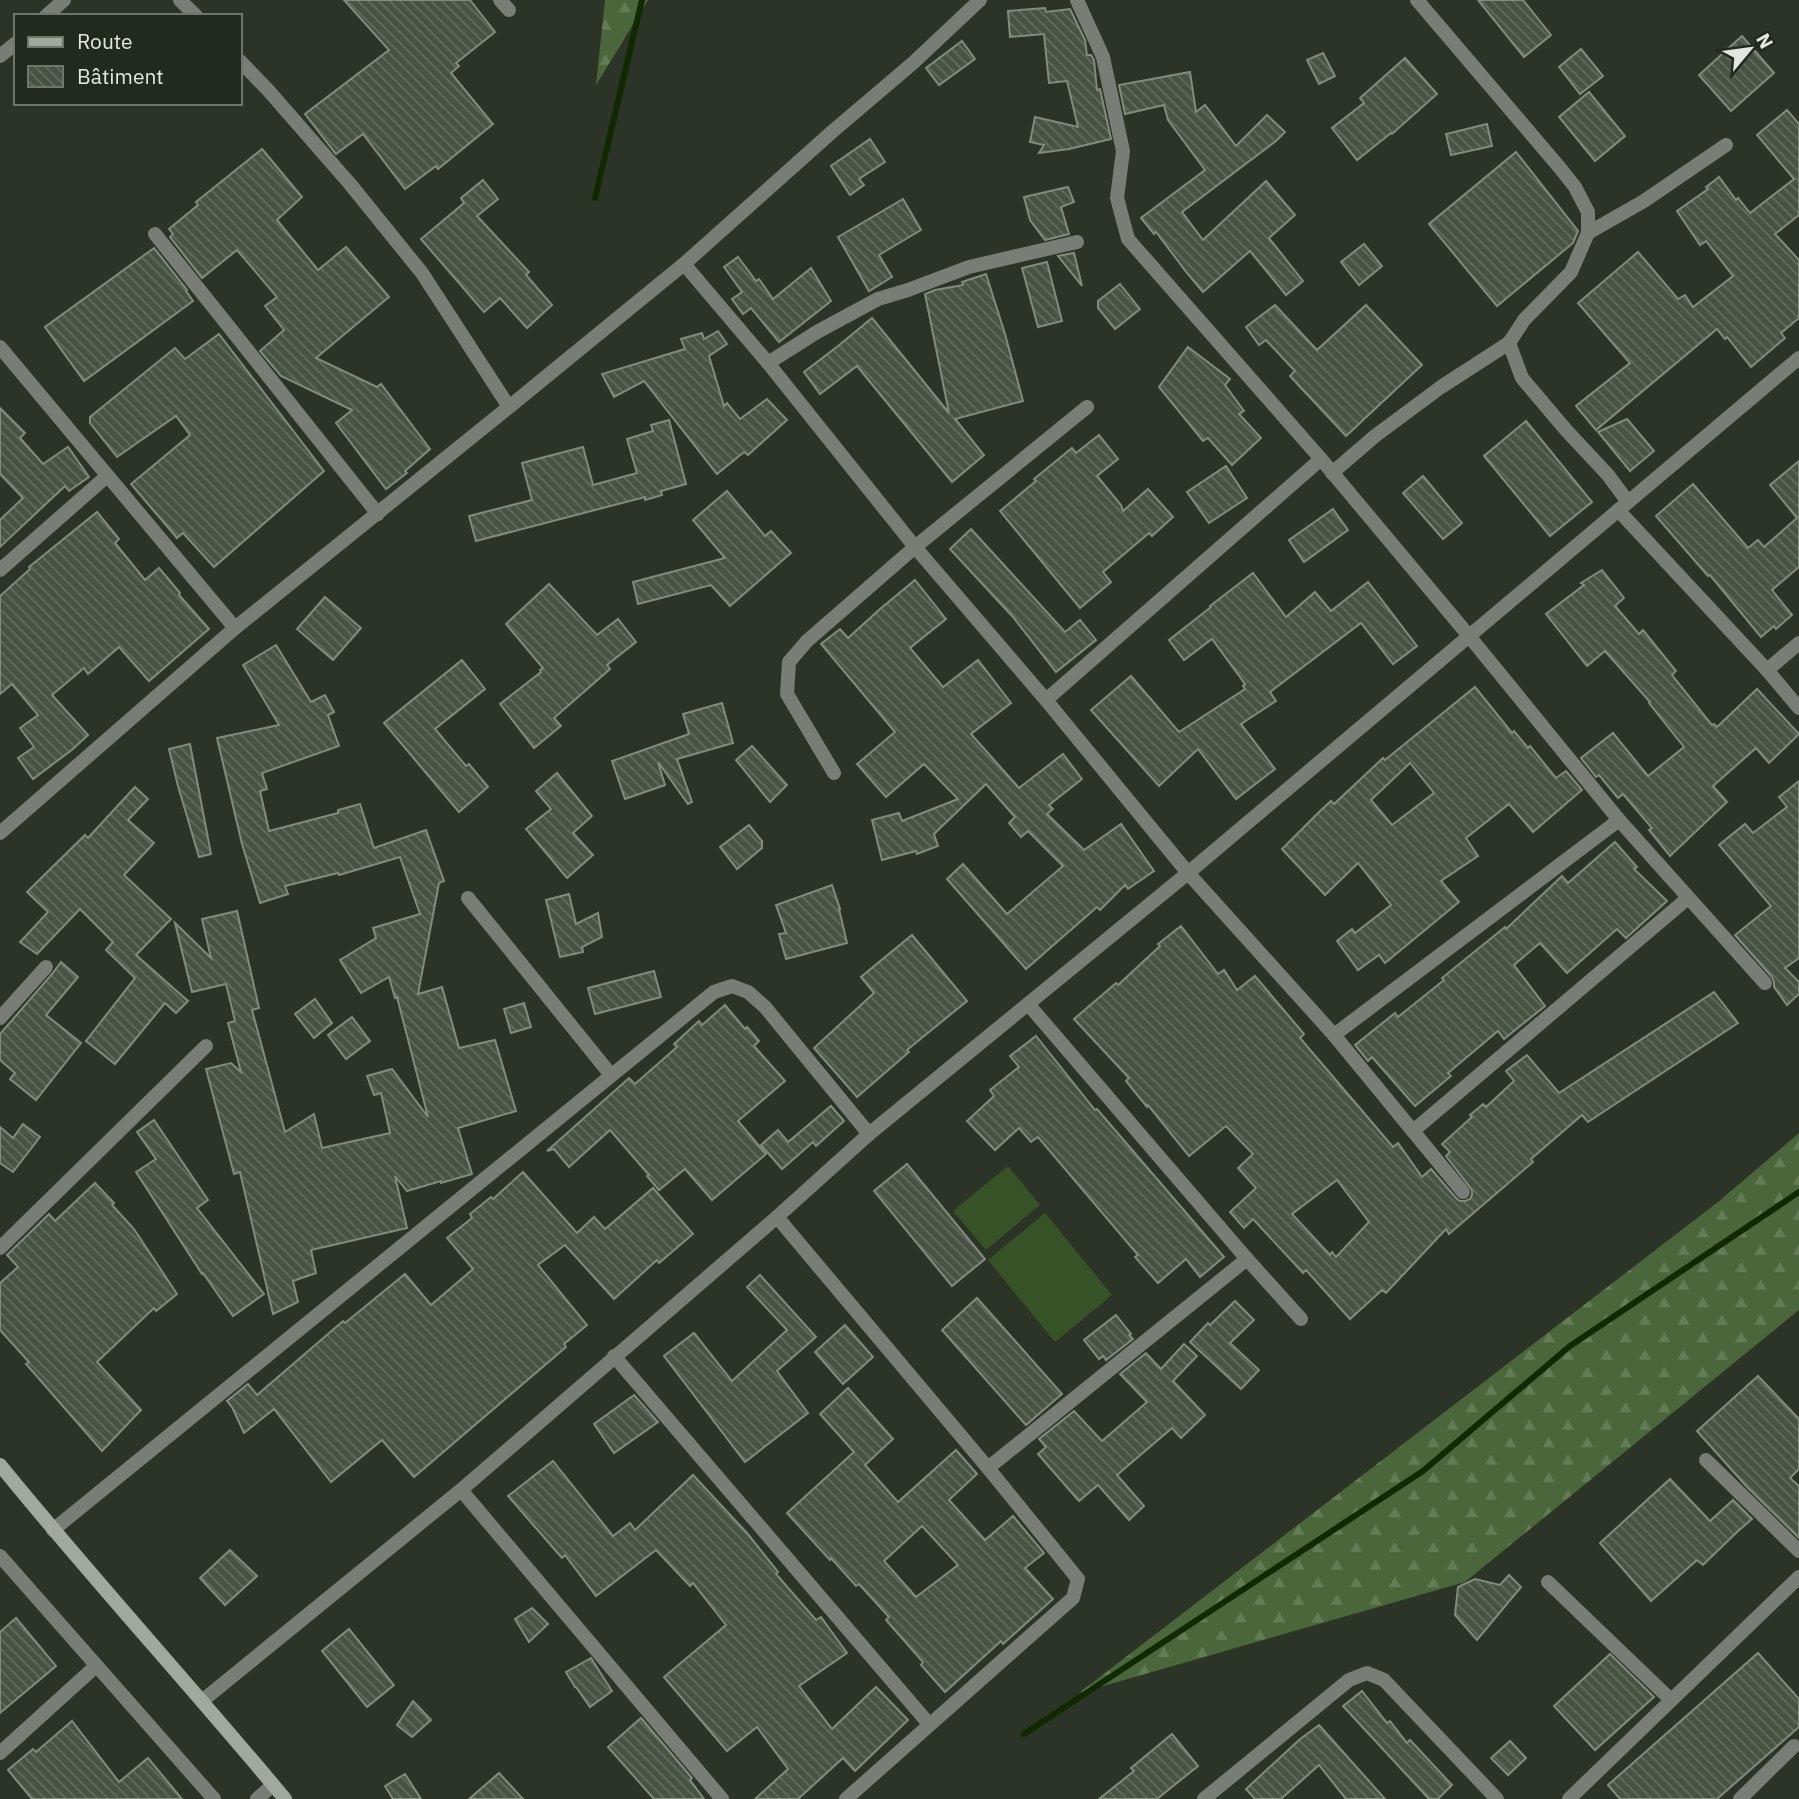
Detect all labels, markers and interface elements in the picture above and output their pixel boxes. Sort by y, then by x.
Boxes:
legend [14,14,242,105]
north arrow [1715,14,1785,84]
text: Route [77,27,133,55]
text: N [1751,29,1779,53]
text: Bâtiment [77,62,164,90]

